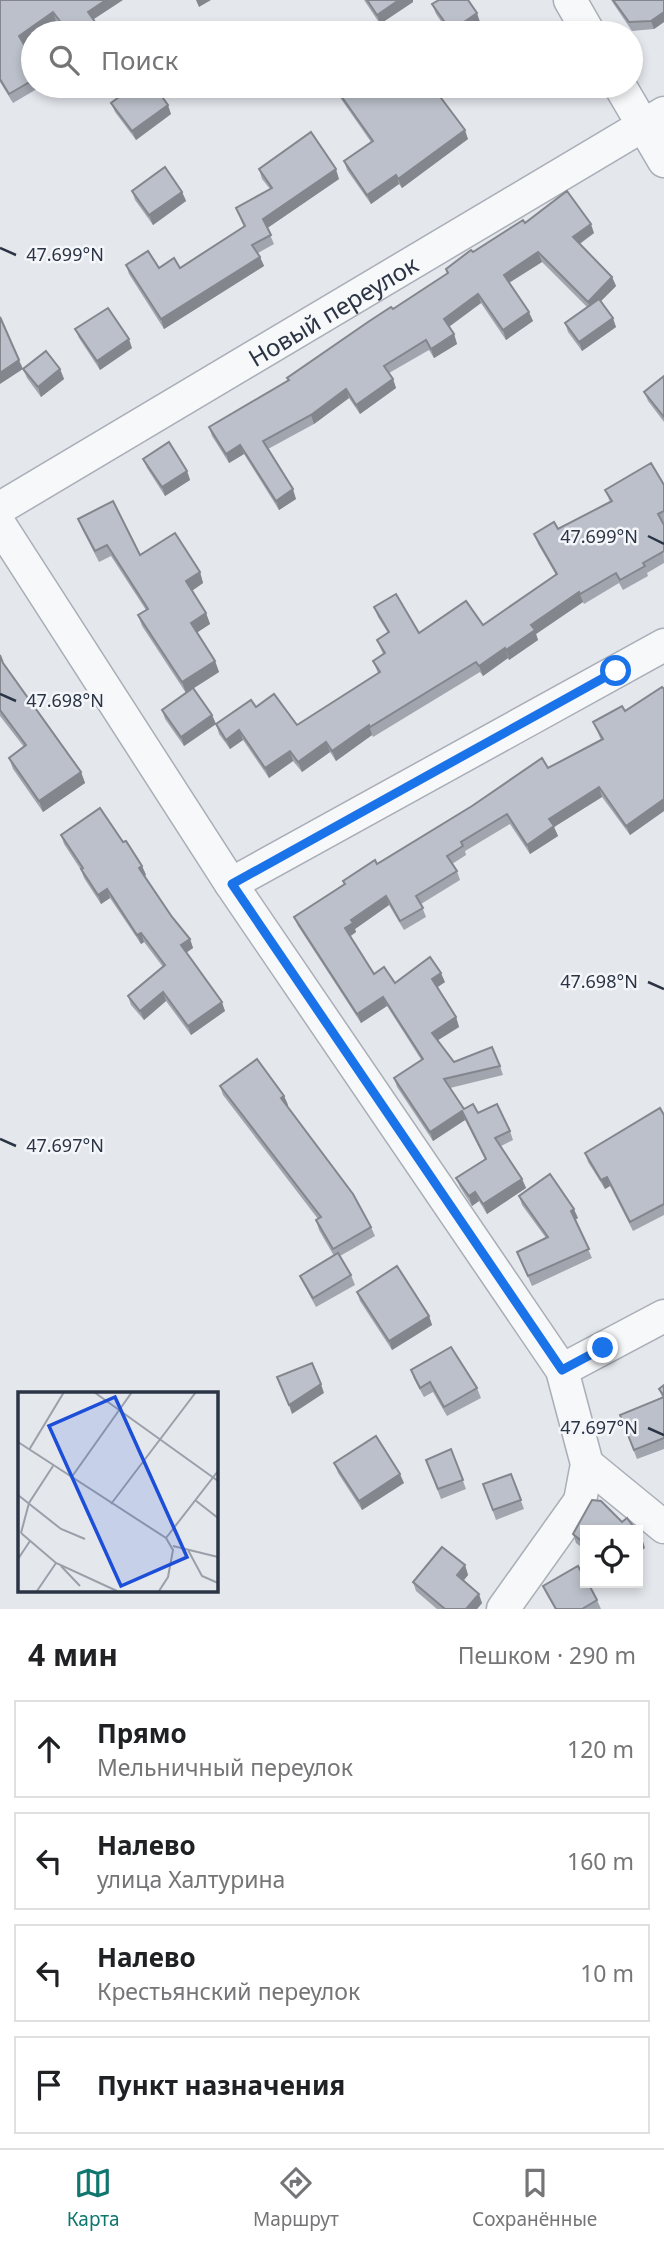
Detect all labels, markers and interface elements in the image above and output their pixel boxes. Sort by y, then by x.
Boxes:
search box [21,21,643,98]
icon: search [45,41,83,79]
text: Поиск [101,42,178,78]
text: 47.699°N [26,242,104,266]
street label: Новый переулок [242,247,424,373]
text: 47.699°N [560,524,638,548]
route start [600,655,631,686]
text: 47.698°N [26,688,104,712]
text: 47.698°N [560,969,638,993]
text: 47.697°N [26,1133,104,1157]
route end [587,1332,618,1363]
inset map [18,1392,217,1591]
text: 47.697°N [560,1415,638,1439]
map controls [580,1525,643,1588]
button: locate [580,1525,643,1588]
text: 4 мин [28,1634,118,1675]
text: Пешком · 290 m [458,1639,636,1671]
text: Прямо [97,1715,187,1751]
icon: ahead [30,1730,68,1768]
text: 120 m [567,1733,634,1765]
text: Мельничный переулок [97,1751,353,1783]
text: Налево [97,1827,196,1863]
icon: left [30,1842,68,1880]
text: 160 m [567,1845,634,1877]
text: улица Халтурина [97,1863,285,1895]
text: Налево [97,1939,196,1975]
icon: left [30,1954,68,1992]
text: 10 m [580,1957,634,1989]
text: Крестьянский переулок [97,1975,360,2007]
icon: arrive [30,2066,68,2104]
text: Пункт назначения [97,2067,345,2103]
tab: Карта [67,2164,120,2232]
tab: Маршрут [253,2164,339,2232]
tab: Сохранённые [472,2164,597,2232]

